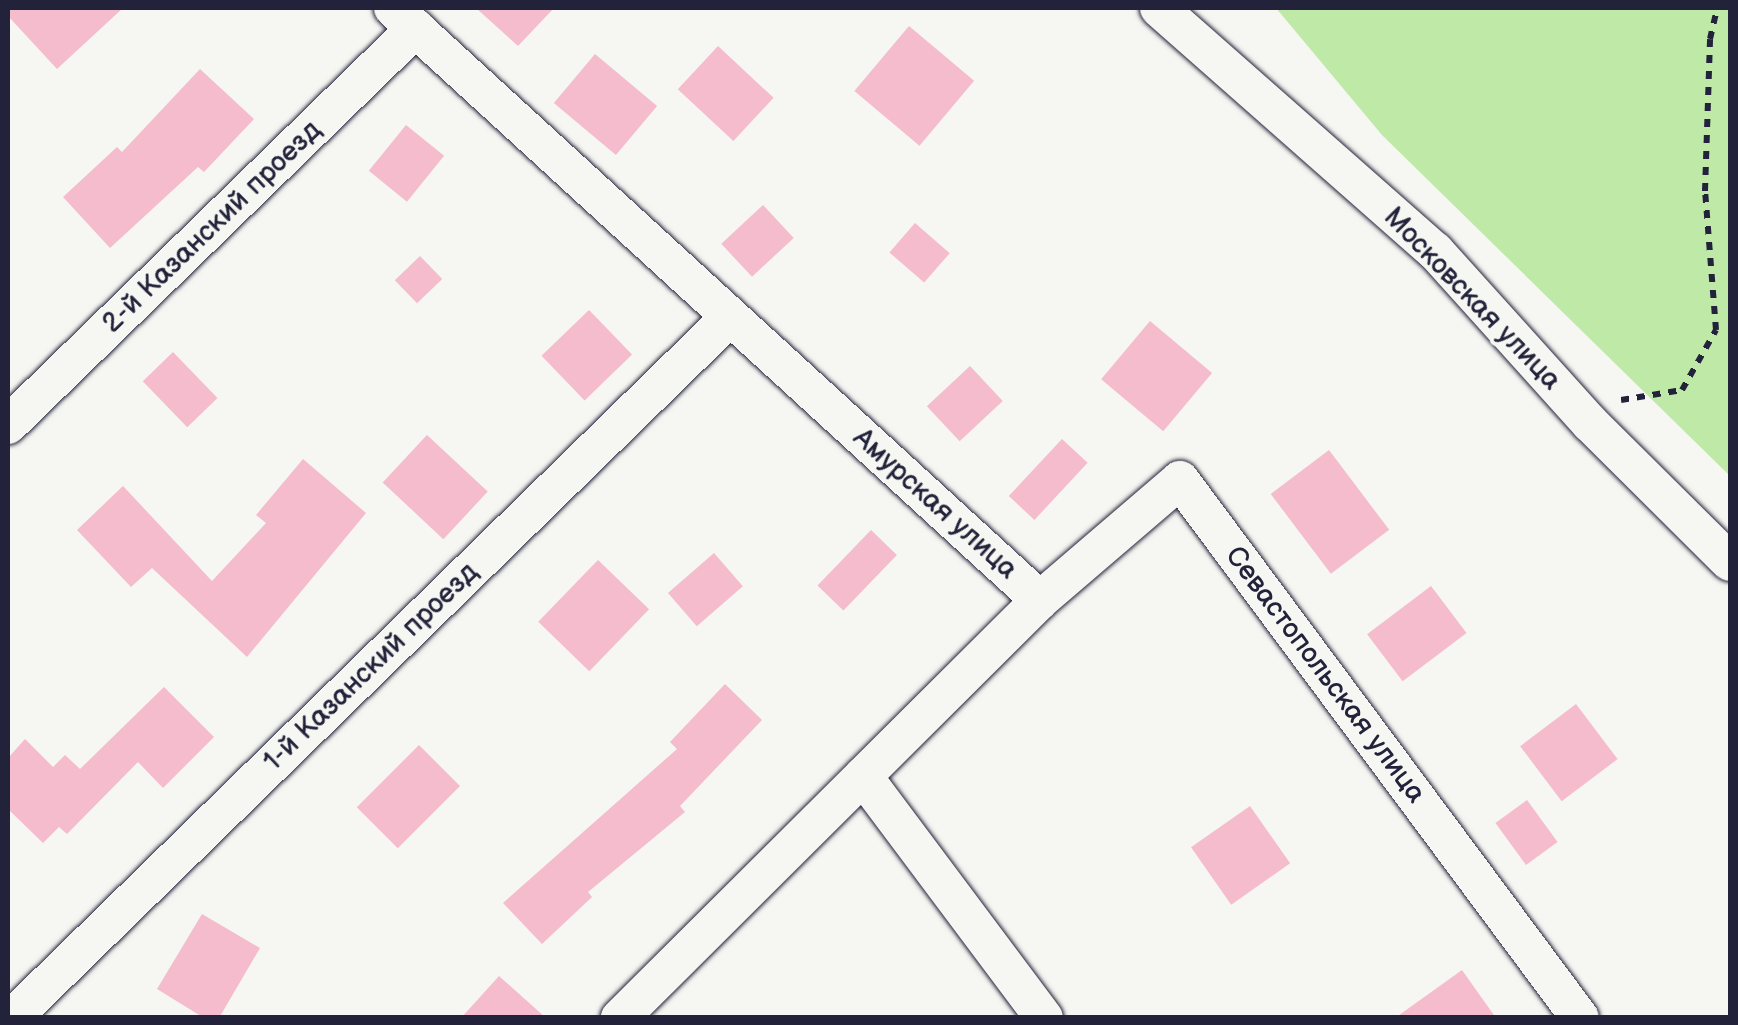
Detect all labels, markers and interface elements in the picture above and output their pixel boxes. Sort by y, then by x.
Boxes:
street label: 2-й Казанский проезд [96,114,328,340]
street label: Московская улица [1376,201,1568,397]
street label: Амурская улица [846,421,1024,587]
street label: Севастопольская улица [1218,540,1432,810]
street label: 1-й Казанский проезд [257,556,485,778]

